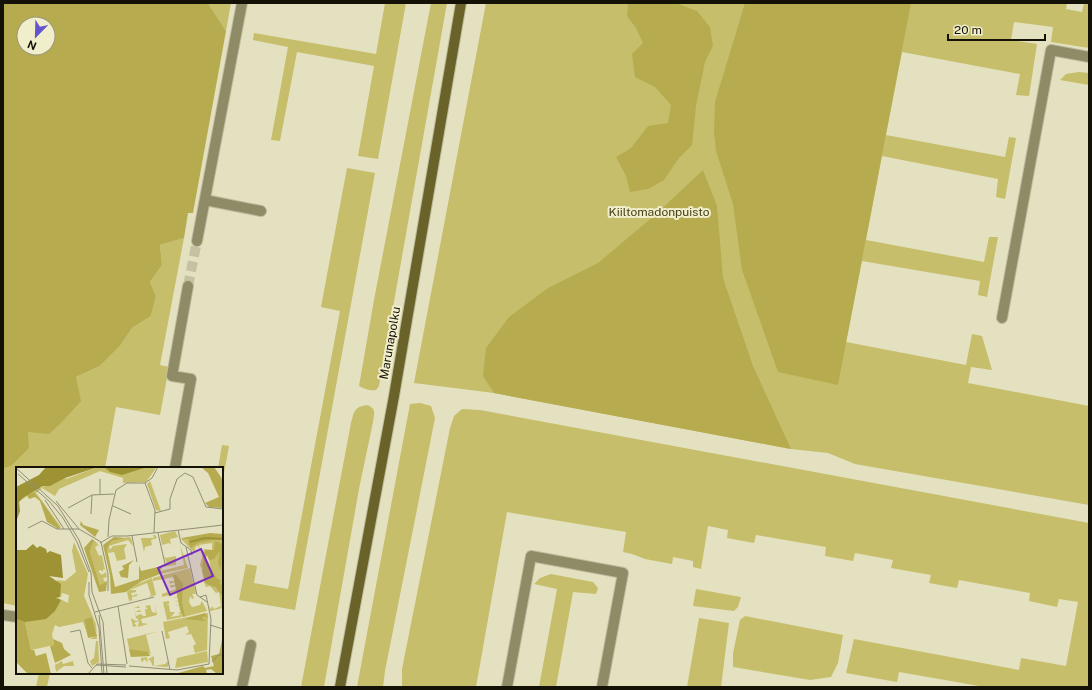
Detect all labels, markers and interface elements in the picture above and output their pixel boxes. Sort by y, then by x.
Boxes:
north arrow [16,16,56,56]
scale bar [948,16,1045,42]
text: 20 m [954,23,982,37]
text: N [26,38,38,52]
park label: Kiiltomadonpuisto [609,205,710,219]
street label: Marunapolku [377,306,403,380]
inset map [16,467,223,674]

